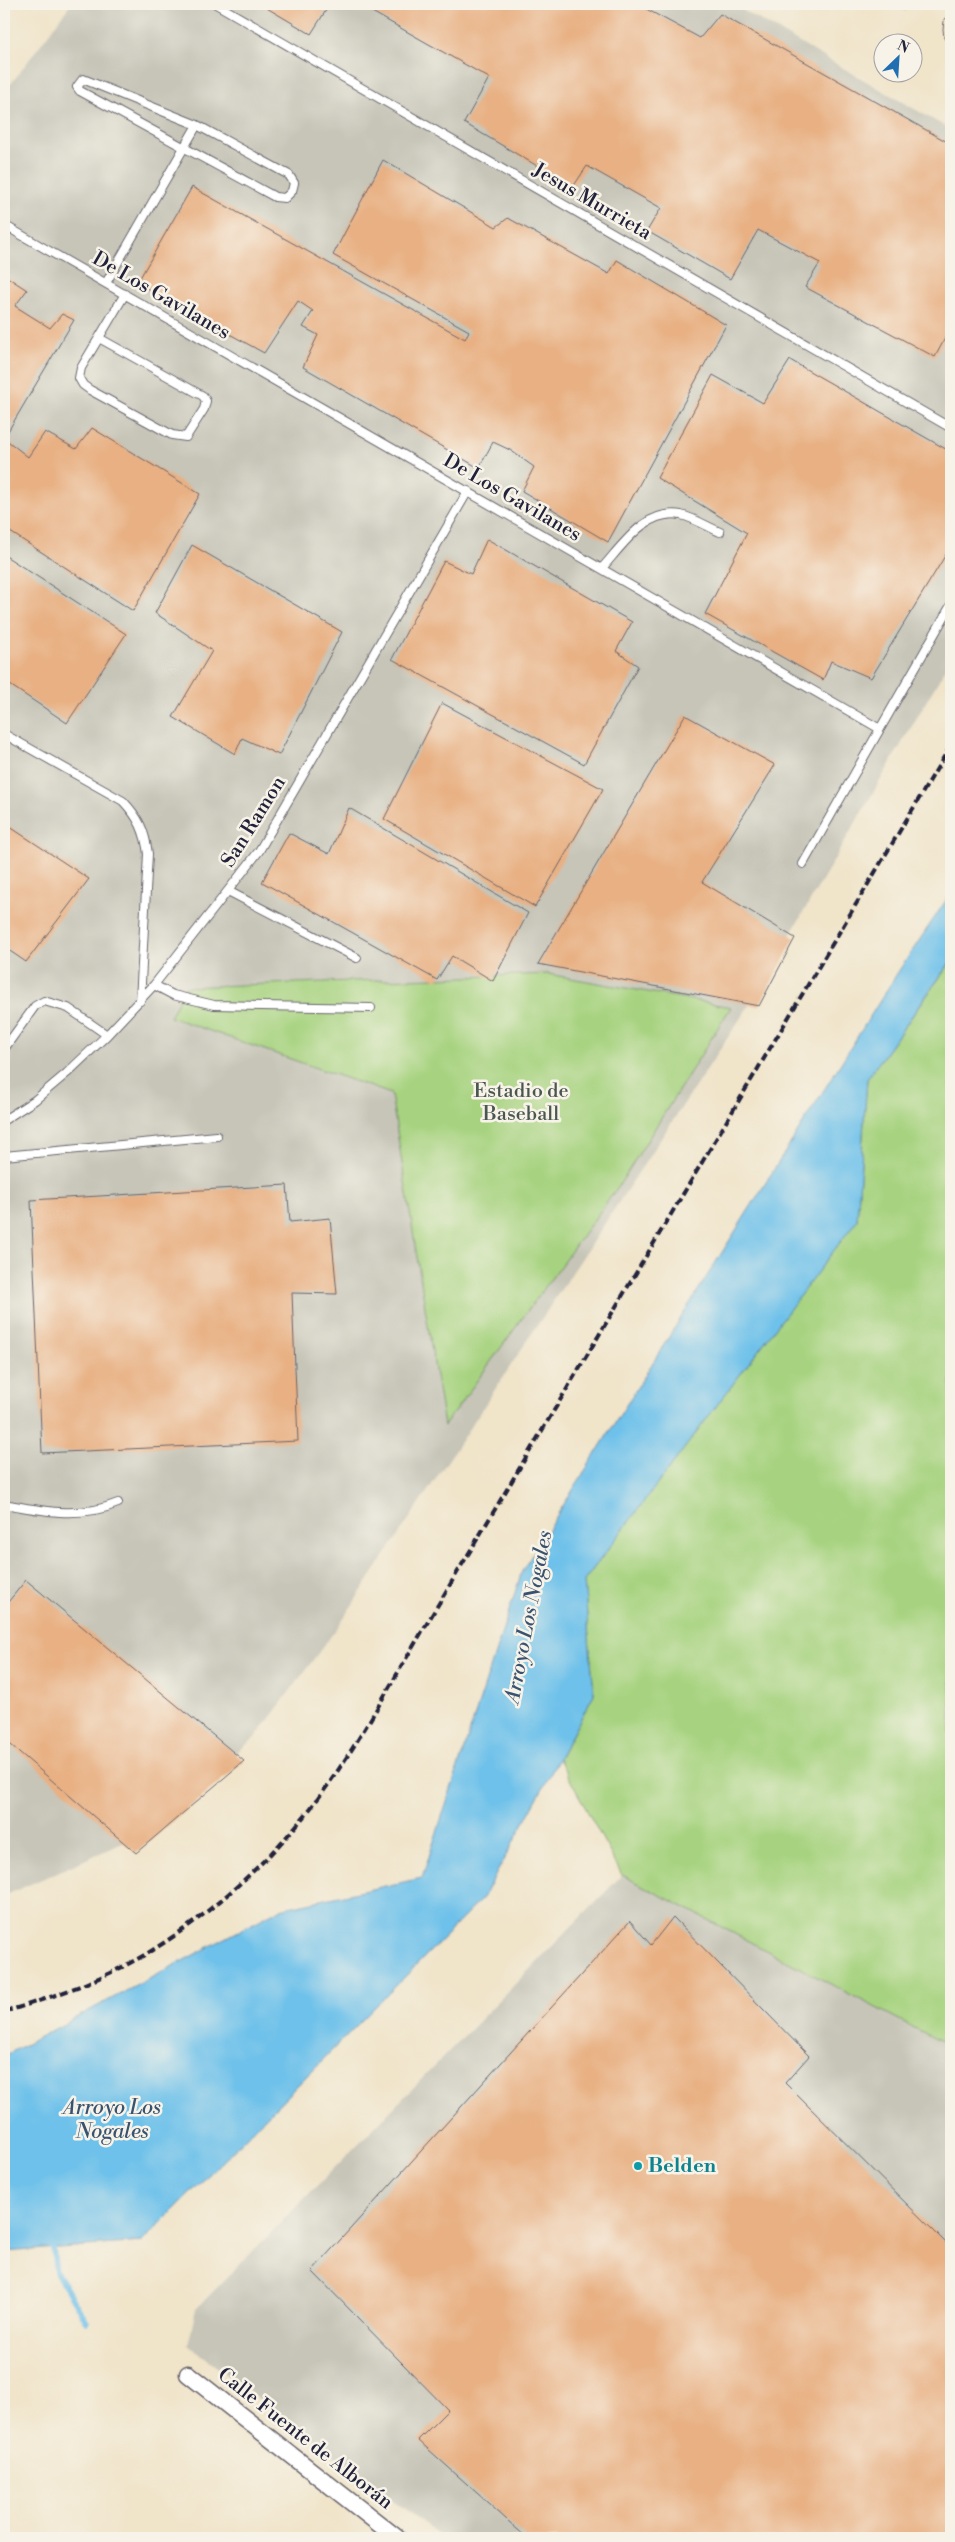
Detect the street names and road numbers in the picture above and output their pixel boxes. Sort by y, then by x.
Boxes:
street label: Jesus Murrieta [527,157,657,247]
street label: De Los Gavilanes [88,246,234,346]
street label: De Los Gavilanes [439,448,585,548]
street label: San Ramon [216,772,292,872]
street label: Calle Fuente de Alborán [212,2363,398,2515]

